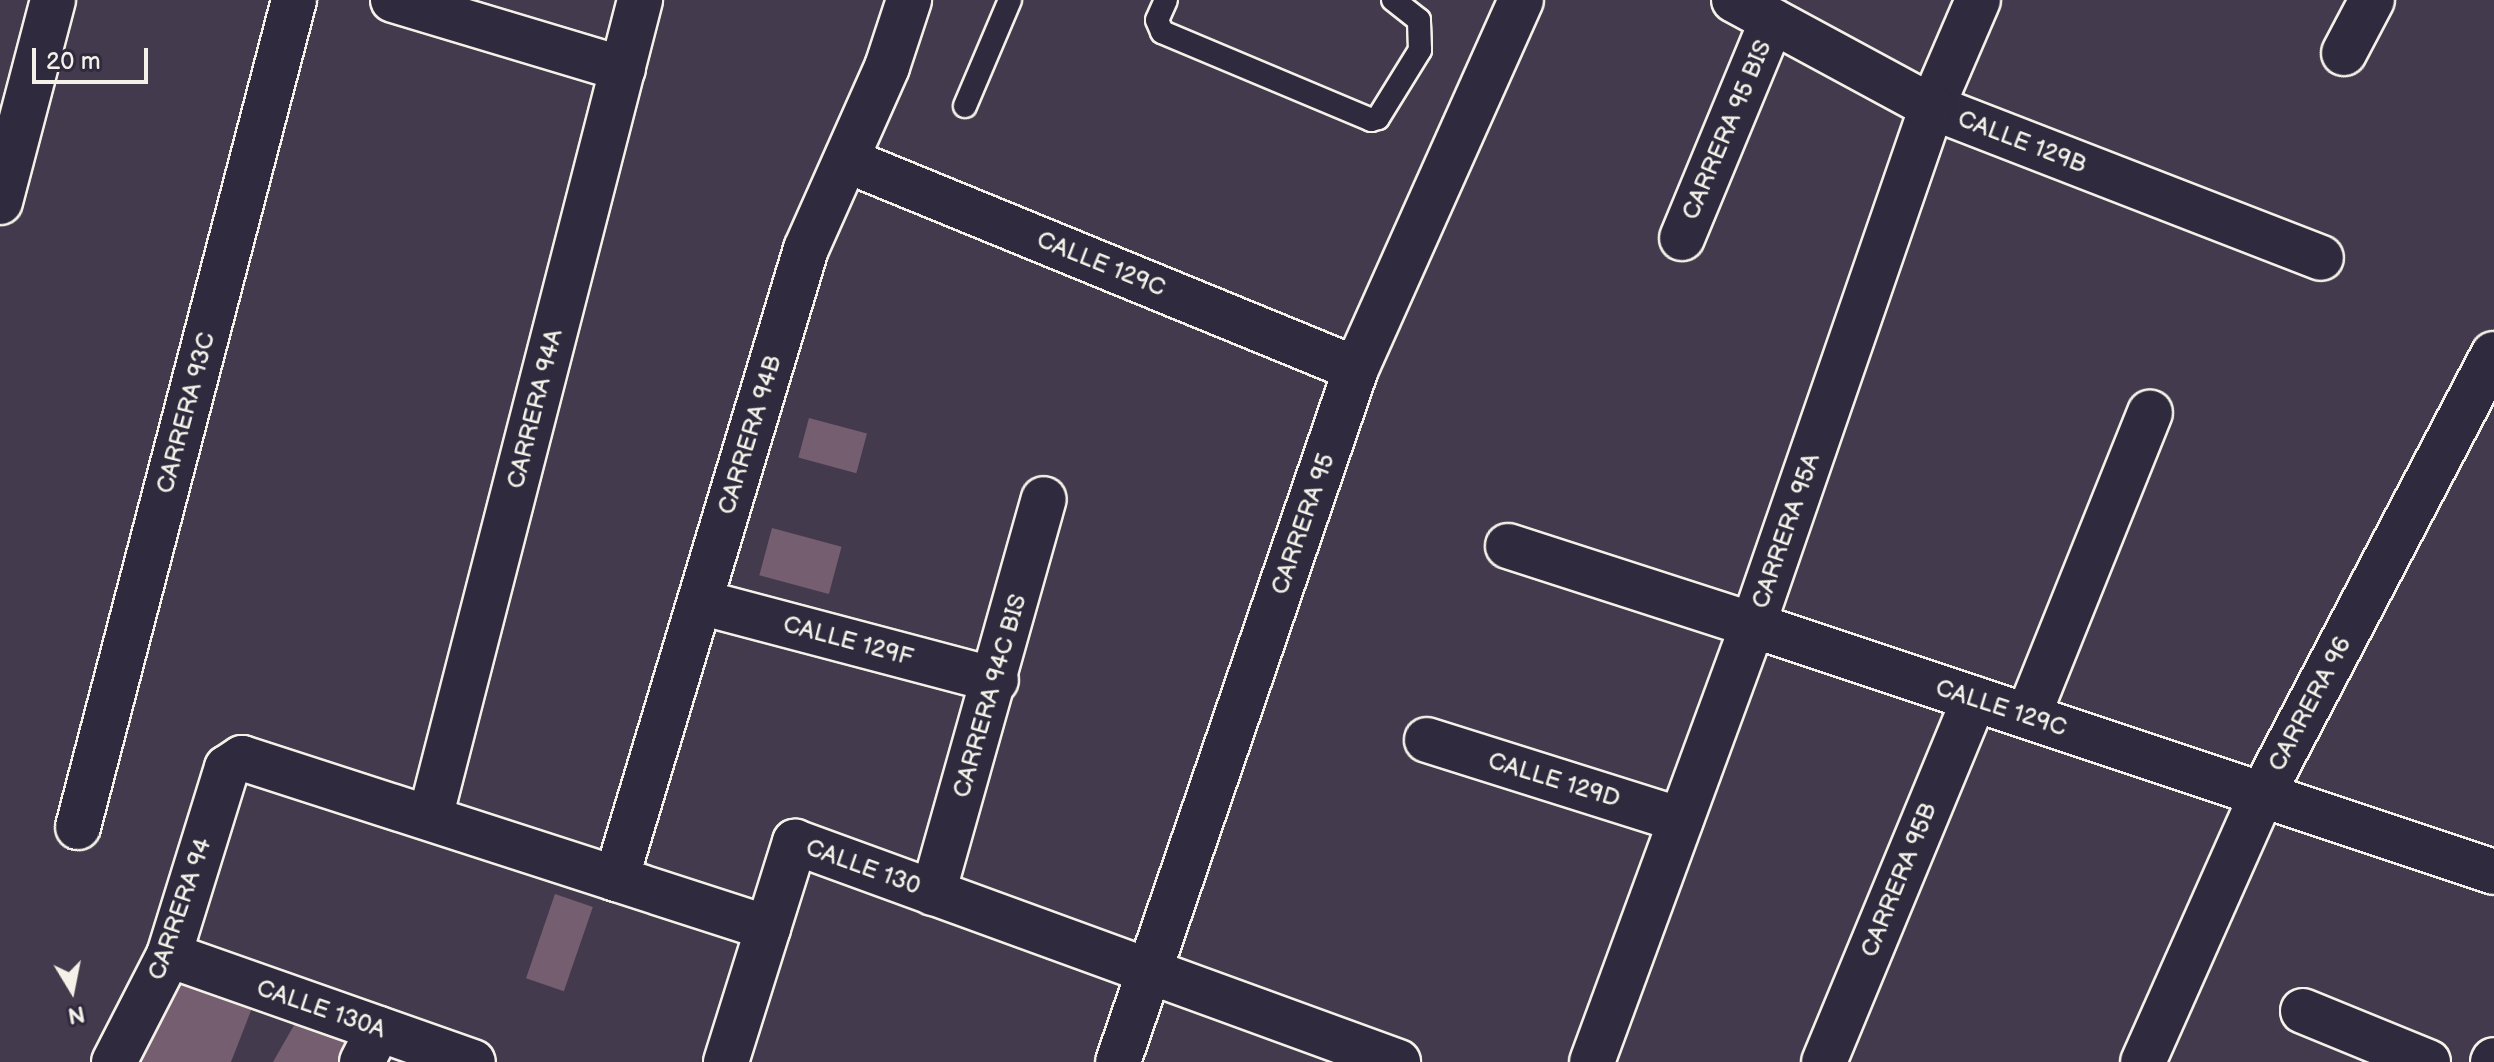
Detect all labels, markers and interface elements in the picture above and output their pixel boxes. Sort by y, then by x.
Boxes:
scale bar [36,32,152,82]
street label: CARRERA 95 BIS [1676,36,1778,224]
text: 20 m [46,47,101,76]
street label: CALLE 129B [1954,104,2090,180]
street label: CALLE 129C [1033,225,1169,303]
street label: CARRERA 94A [501,326,569,492]
street label: CARRERA 93C [151,329,221,497]
street label: CARRERA 94B [712,352,788,518]
street label: CARRERA 95 [1265,450,1341,598]
street label: CARRERA 95A [1746,450,1826,612]
street label: CARRERA 94C BIS [947,591,1033,801]
street label: CALLE 129F [780,610,916,672]
street label: CARRERA 96 [2262,632,2358,776]
street label: CALLE 129C [1932,673,2070,743]
street label: CALLE 129D [1485,746,1623,814]
street label: CARRERA 95B [1855,799,1943,961]
street label: CALLE 130 [802,833,924,901]
street label: CARRERA 94 [142,834,218,984]
north arrow [32,950,112,1030]
street label: CALLE 130A [253,973,389,1045]
text: N [66,999,87,1029]

